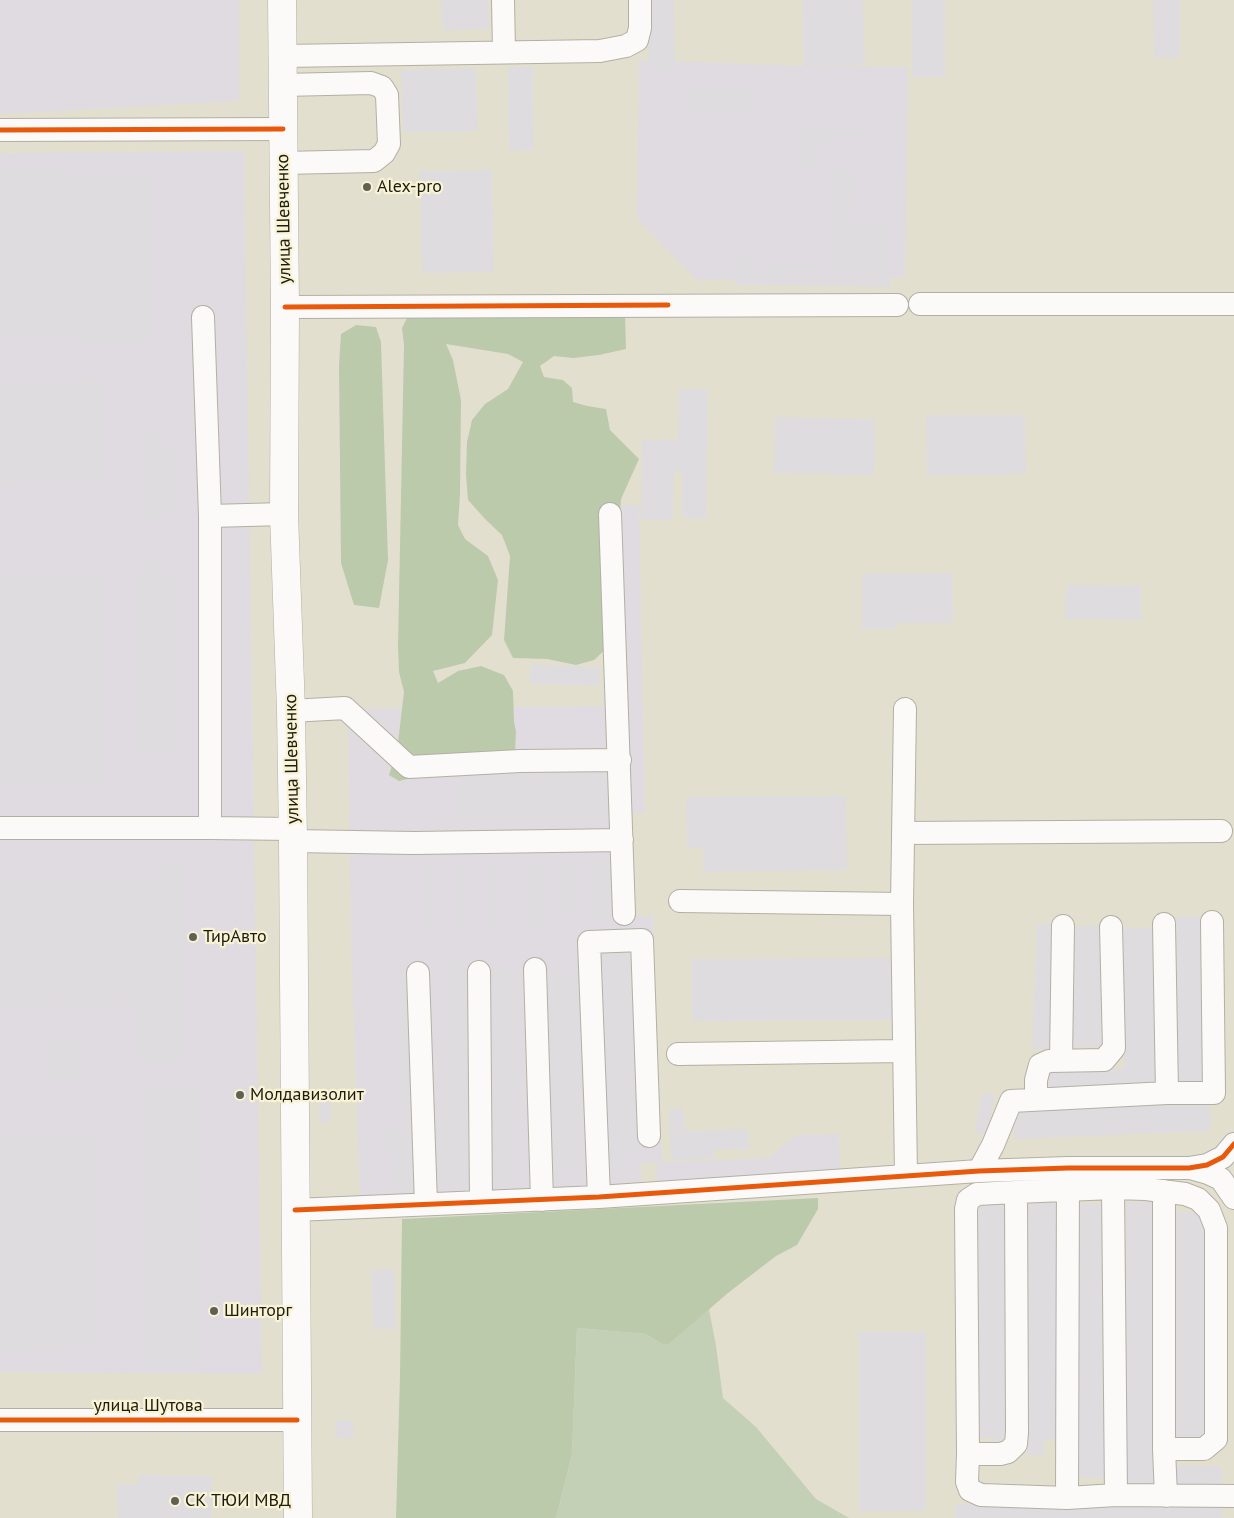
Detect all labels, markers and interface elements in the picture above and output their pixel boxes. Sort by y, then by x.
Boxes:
street label: улица Шевченко [272,154,296,284]
place label: Alex-pro [377,176,442,198]
marker: Alex-pro [361,181,373,193]
street label: улица Шевченко [280,694,304,824]
place label: ТирАвто [203,926,267,948]
marker: ТирАвто [187,931,199,943]
place label: Молдавизолит [250,1084,364,1106]
marker: Молдавизолит [234,1089,246,1101]
place label: Шинторг [224,1300,292,1322]
marker: Шинторг [208,1305,220,1317]
street label: улица Шутова [93,1395,203,1417]
place label: СК ТЮИ МВД [185,1490,291,1512]
marker: СК ТЮИ МВД [169,1495,181,1507]

